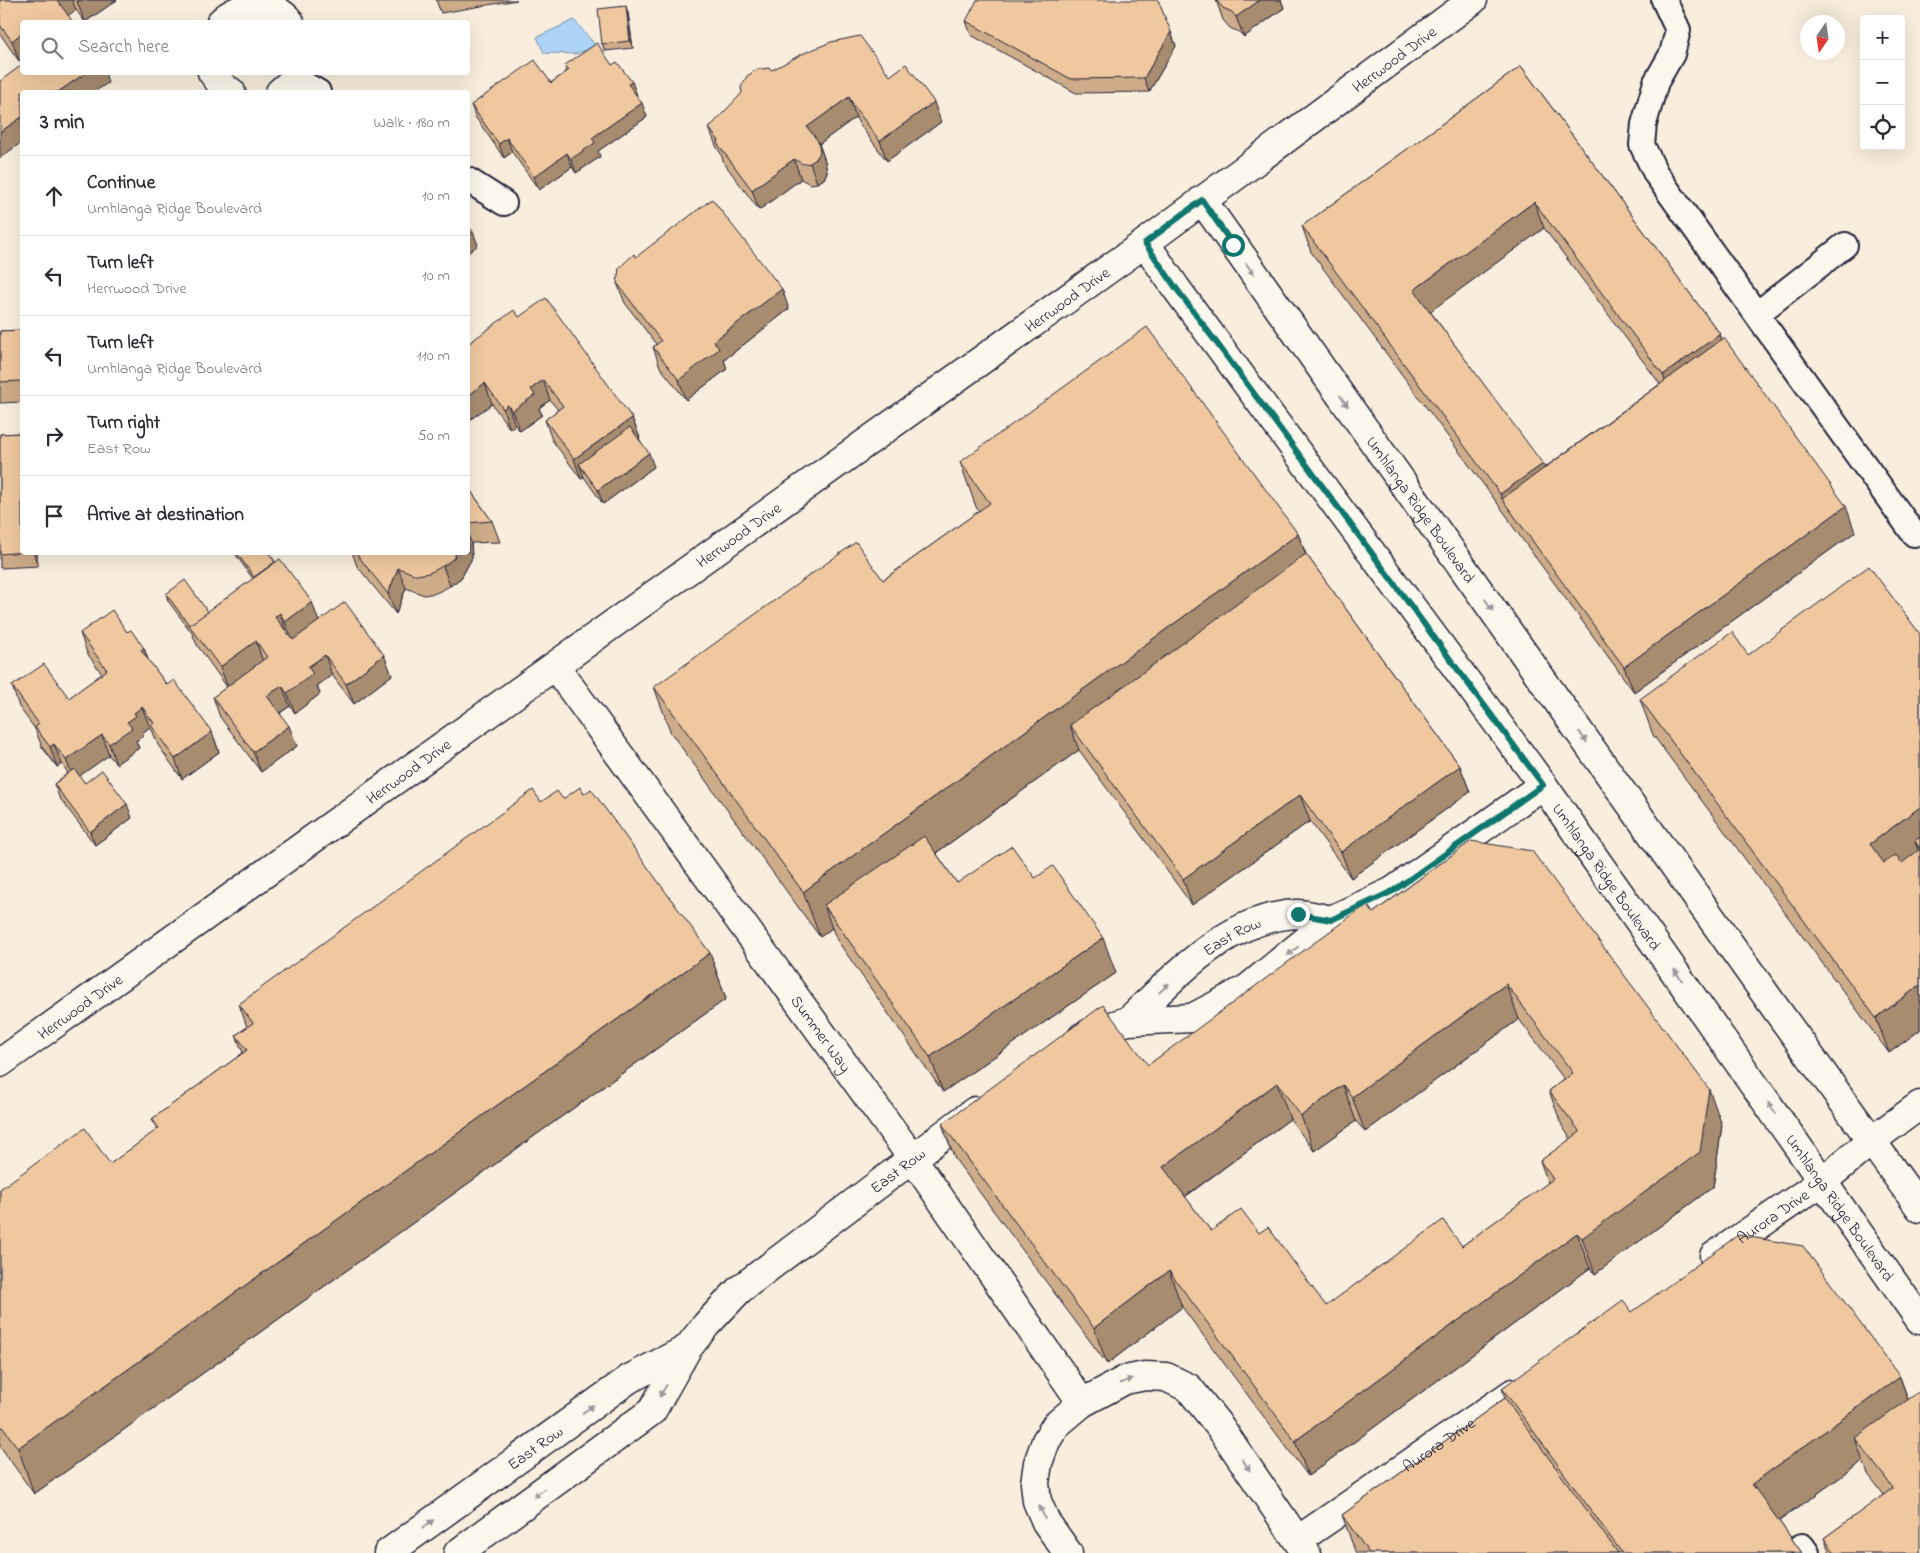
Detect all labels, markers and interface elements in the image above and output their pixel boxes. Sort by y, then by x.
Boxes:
north arrow [1800,15,1845,60]
map controls [1860,15,1905,150]
button: + [1860,15,1905,60]
search box [20,20,470,75]
street label: Herrwood Drive [1348,20,1443,100]
icon: search [38,34,66,62]
text: Search here [78,34,169,61]
button: − [1860,60,1905,105]
button: locate [1860,105,1905,150]
text: 3 min [40,108,84,138]
text: Walk · 180 m [373,111,450,135]
text: Continue [87,170,155,197]
icon: ahead [40,182,68,210]
text: 10 m [422,184,450,208]
text: Umhlanga Ridge Boulevard [87,197,262,221]
route start [1222,234,1245,257]
text: Turn left [87,250,154,277]
street label: Herrwood Drive [1020,261,1116,340]
icon: left [40,262,68,290]
one-way arrow [1245,262,1255,275]
text: 10 m [422,264,450,288]
text: Herrwood Drive [87,277,187,301]
text: Turn left [87,330,154,357]
icon: left [40,342,68,370]
text: 110 m [416,344,450,368]
text: Umhlanga Ridge Boulevard [87,357,262,381]
one-way arrow [1339,394,1349,408]
text: Turn right [87,410,160,437]
icon: right [40,422,68,450]
text: 50 m [418,424,450,448]
street label: Umhlanga Ridge Boulevard [1359,432,1480,589]
text: East Row [87,437,151,461]
street label: Herrwood Drive [692,497,788,575]
icon: arrive [40,502,68,530]
text: Arrive at destination [87,502,244,529]
one-way arrow [1484,598,1494,612]
one-way arrow [1578,731,1588,744]
street label: Herrwood Drive [362,733,458,811]
street label: Umhlanga Ridge Boulevard [1545,799,1666,956]
route end [1287,903,1310,926]
street label: East Row [1199,912,1265,963]
one-way arrow [1287,946,1300,957]
street label: Herrwood Drive [33,968,129,1046]
one-way arrow [1673,969,1683,982]
one-way arrow [1157,982,1170,993]
street label: Summer Way [784,991,856,1078]
one-way arrow [1766,1102,1777,1115]
street label: Umhlanga Ridge Boulevard [1779,1130,1899,1287]
street label: East Row [866,1143,931,1200]
street label: Aurora Drive [1732,1183,1815,1251]
one-way arrow [1119,1377,1134,1385]
one-way arrow [659,1384,667,1399]
one-way arrow [581,1404,595,1414]
street label: Aurora Drive [1398,1412,1481,1479]
street label: East Row [503,1420,569,1477]
one-way arrow [1241,1458,1251,1472]
one-way arrow [533,1488,546,1499]
one-way arrow [1038,1504,1046,1519]
one-way arrow [421,1519,434,1530]

